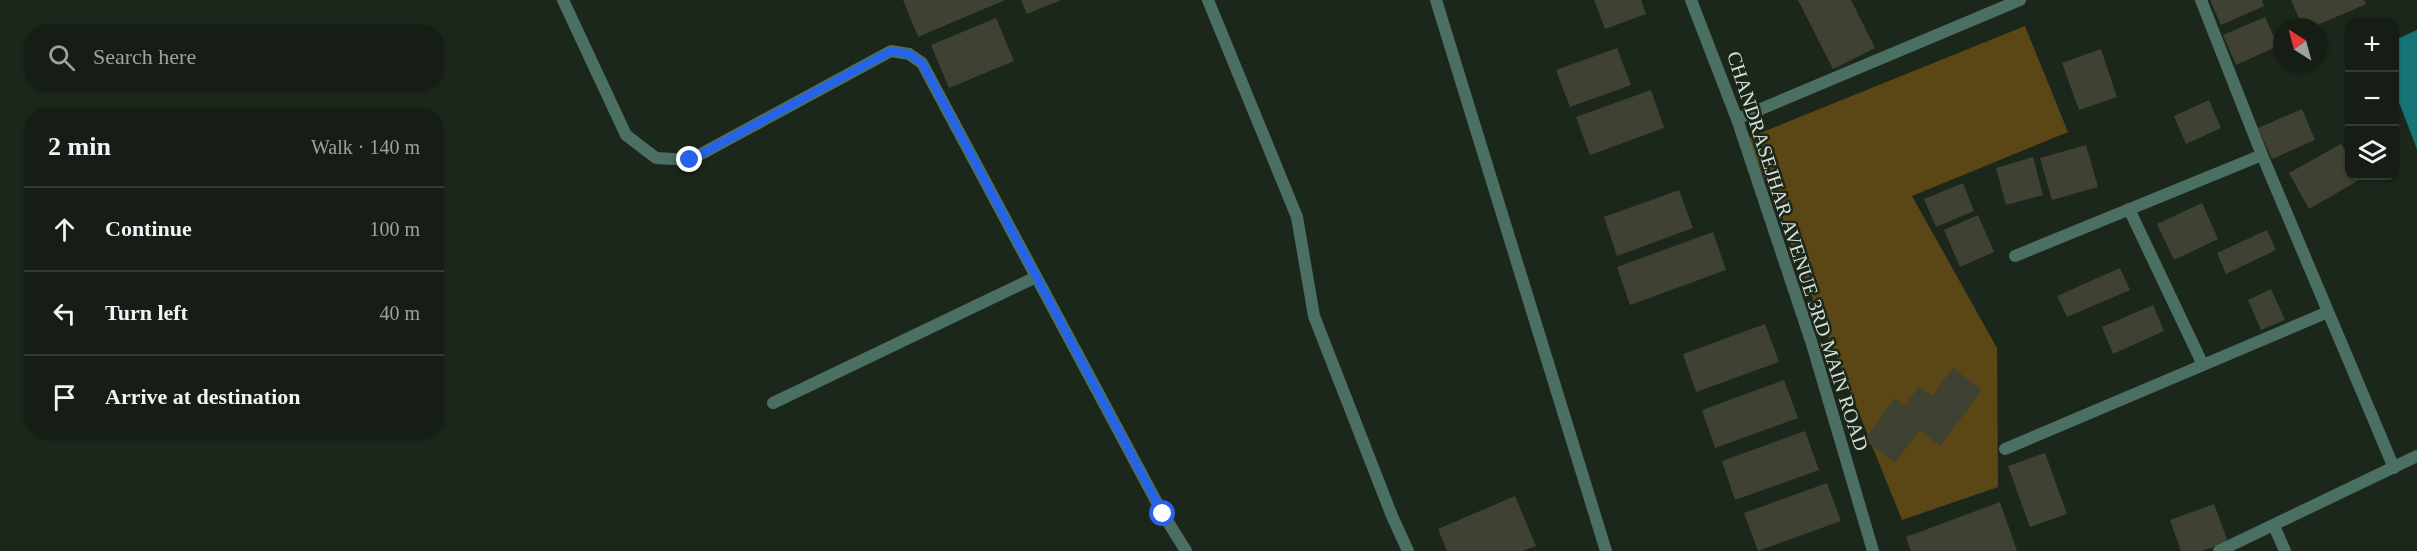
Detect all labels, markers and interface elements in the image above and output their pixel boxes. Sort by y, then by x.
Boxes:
north arrow [2273,18,2327,72]
map controls [2345,18,2399,180]
button: + [2345,18,2399,72]
search box [24,24,444,90]
icon: search [45,41,78,74]
text: Search here [93,44,196,69]
street label: CHANDRASEJHAR AVENUE 3RD MAIN ROAD [1723,49,1873,453]
button: − [2345,72,2399,126]
button: layers [2345,126,2399,180]
text: 2 min [48,132,111,161]
text: Walk · 140 m [311,136,420,158]
route end [676,146,702,172]
icon: ahead [48,213,81,246]
text: Continue [105,216,192,241]
text: 100 m [369,218,420,240]
icon: left [48,297,81,330]
text: Turn left [105,300,188,325]
text: 40 m [379,302,420,324]
icon: arrive [48,381,81,414]
text: Arrive at destination [105,384,301,409]
route start [1149,500,1175,526]

